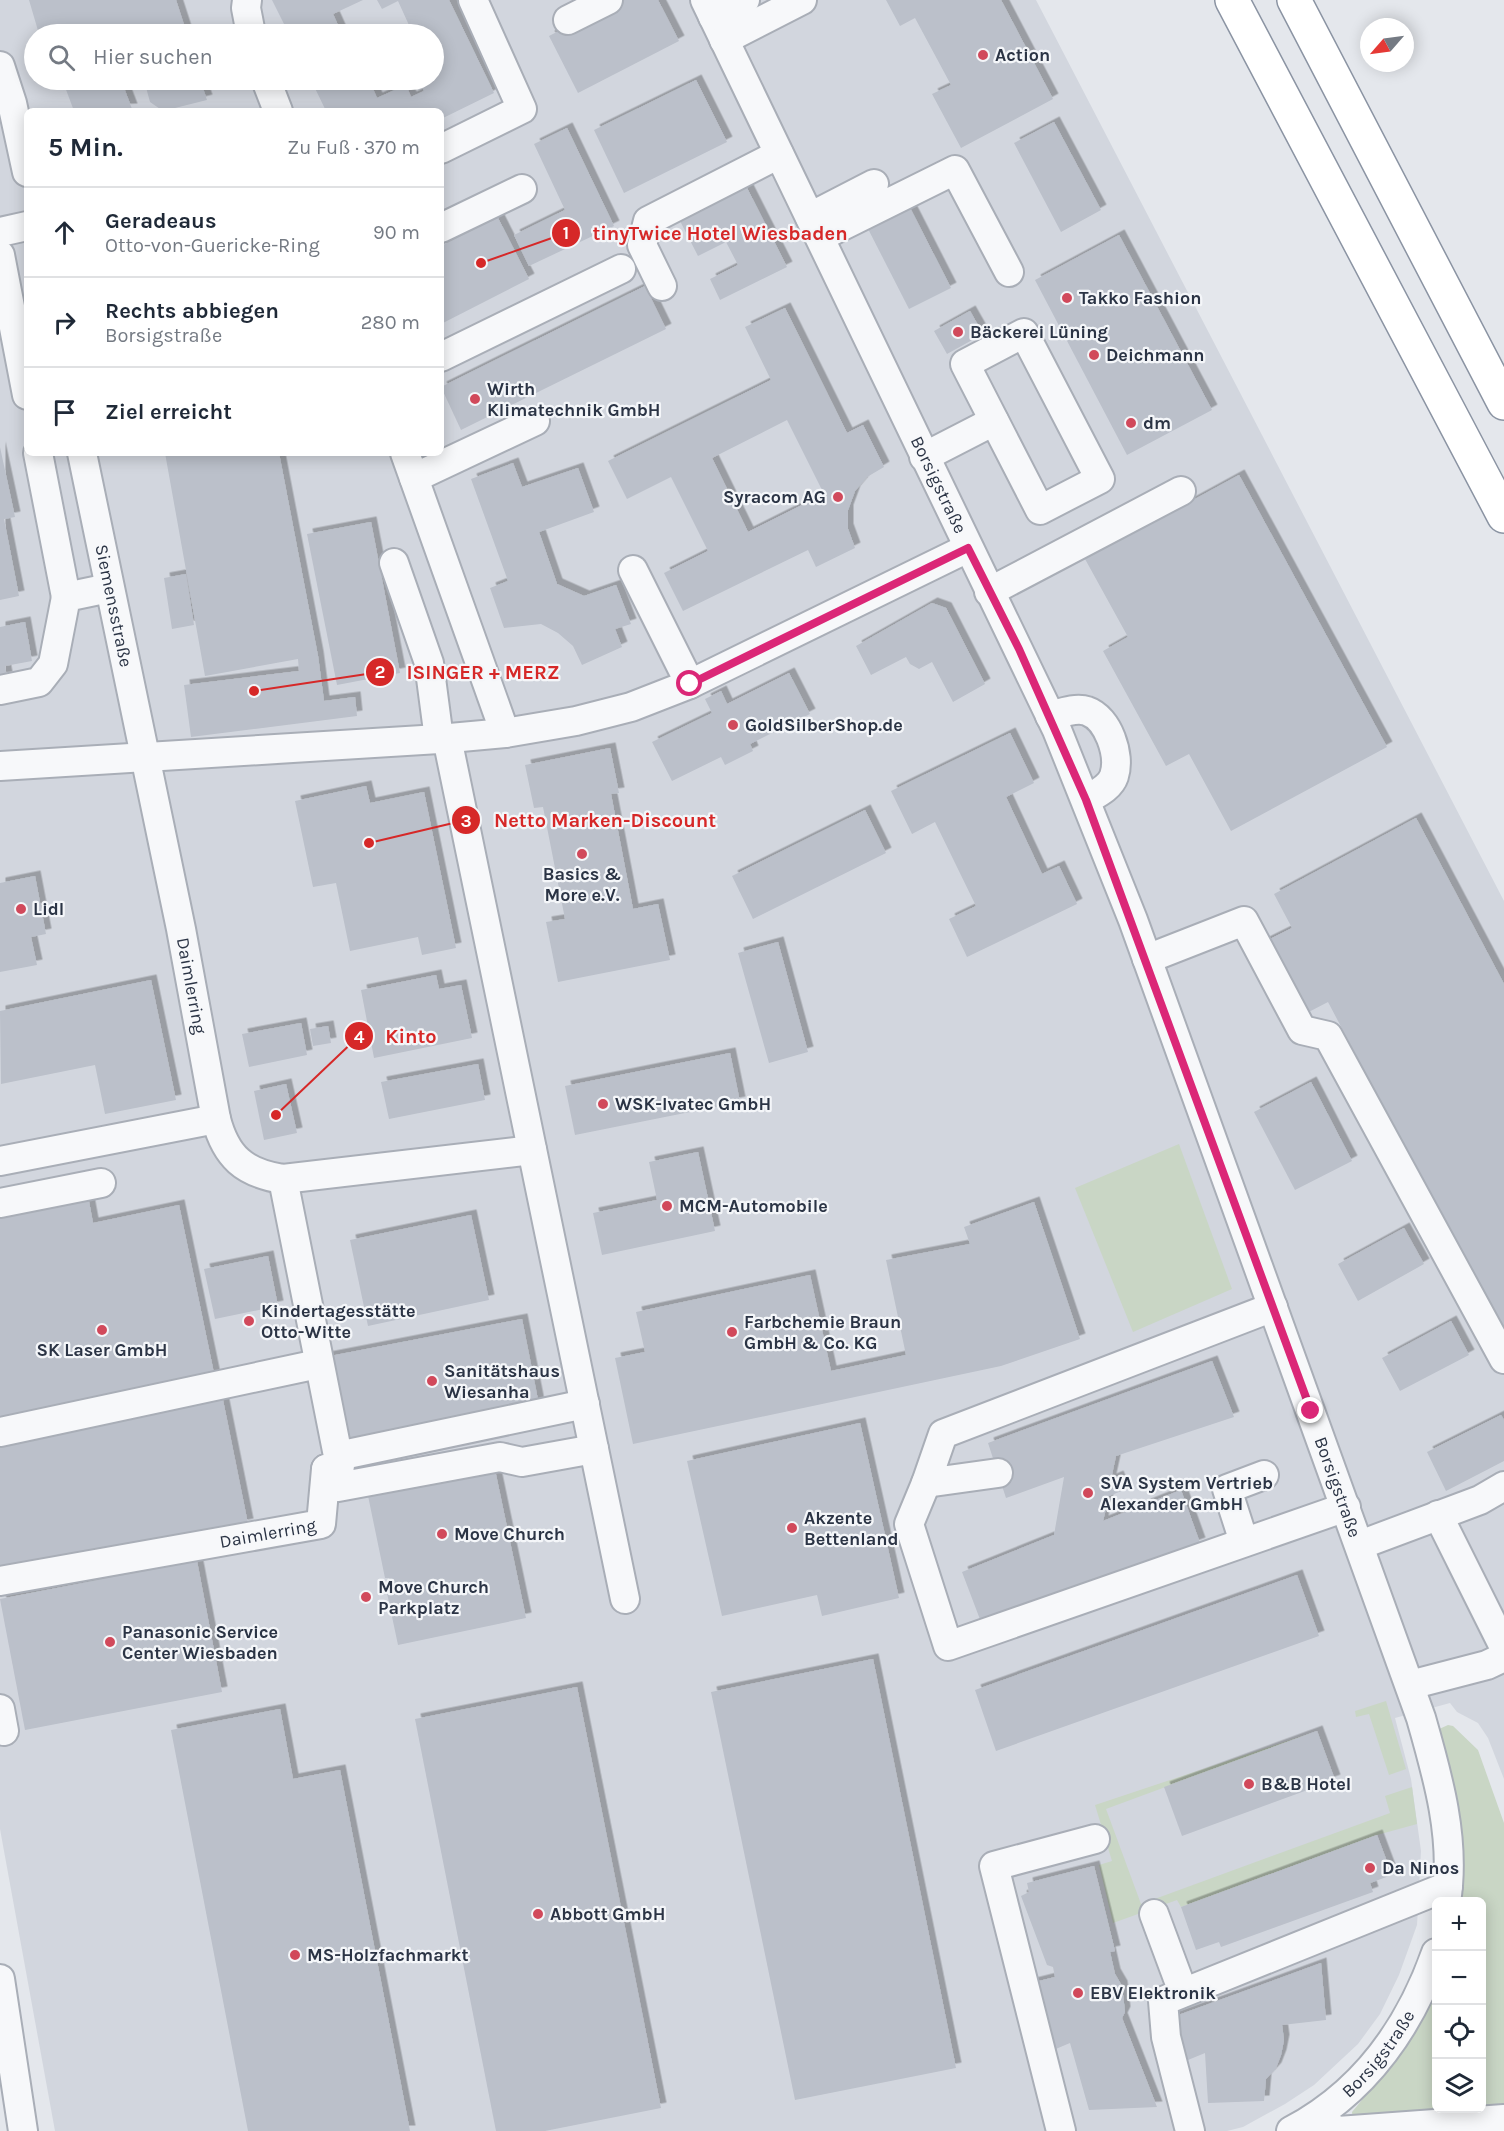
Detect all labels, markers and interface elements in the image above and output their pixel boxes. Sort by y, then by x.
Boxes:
north arrow [1360,18,1414,72]
search box [24,24,444,90]
icon: search [45,41,78,74]
text: Hier suchen [93,44,213,70]
place label: Action [995,44,1050,66]
marker: Action [976,48,990,62]
text: 5 Min. [48,132,123,163]
text: Zu Fuß · 370 m [287,136,420,159]
text: Geradeaus [105,208,217,234]
callout: tinyTwice Hotel Wiesbaden [551,214,860,252]
icon: ahead [48,216,81,249]
text: 90 m [373,221,420,244]
text: 1 [563,222,569,244]
text: tinyTwice Hotel Wiesbaden [592,222,848,245]
text: Otto-von-Guericke-Ring [105,234,320,257]
place label: Takko Fashion [1079,287,1201,309]
marker: Takko Fashion [1060,291,1074,305]
text: Rechts abbiegen [105,298,279,324]
icon: right [48,306,81,339]
text: 280 m [361,311,420,334]
place label: Bäckerei Lüning [970,321,1108,343]
text: Borsigstraße [105,324,222,347]
marker: Bäckerei Lüning [951,325,965,339]
place label: Deichmann [1106,344,1205,366]
marker: Deichmann [1087,348,1101,362]
place label: Wirth Klimatechnik GmbH [487,378,661,421]
marker: Wirth Klimatechnik GmbH [468,392,482,406]
icon: arrive [48,396,81,429]
text: Ziel erreicht [105,399,232,425]
place label: dm [1143,412,1171,434]
marker: dm [1124,416,1138,430]
street label: Borsigstraße [906,432,972,537]
place label: Syracom AG [723,486,826,508]
marker: Syracom AG [831,490,845,504]
street label: Siemensstraße [90,542,137,669]
callout: ISINGER + MERZ [365,653,572,691]
text: 2 [375,661,385,683]
text: ISINGER + MERZ [407,661,559,684]
route start [676,670,702,696]
place label: GoldSilberShop.de [745,714,903,736]
marker: GoldSilberShop.de [726,718,740,732]
callout: Netto Marken-Discount [451,801,728,839]
text: Netto Marken-Discount [494,809,716,832]
text: 3 [460,810,472,832]
marker: Basics & More e.V. [575,847,589,861]
place label: Basics & More e.V. [543,863,621,906]
place label: Lidl [33,898,64,920]
marker: Lidl [14,902,28,916]
street label: Daimlerring [172,936,211,1036]
callout: Kinto [344,1017,449,1055]
text: Kinto [385,1025,437,1048]
text: 4 [354,1026,365,1048]
place label: WSK-Ivatec GmbH [615,1093,771,1115]
marker: WSK-Ivatec GmbH [596,1097,610,1111]
place label: MCM-Automobile [679,1195,828,1217]
marker: MCM-Automobile [660,1199,674,1213]
place label: Kindertagesstätte Otto-Witte [261,1300,416,1343]
place label: Farbchemie Braun GmbH & Co. KG [744,1311,901,1354]
marker: Kindertagesstätte Otto-Witte [242,1314,256,1328]
marker: SK Laser GmbH [95,1323,109,1337]
marker: Farbchemie Braun GmbH & Co. KG [725,1325,739,1339]
place label: SK Laser GmbH [37,1339,167,1361]
place label: Sanitätshaus Wiesanha [444,1360,560,1403]
marker: Sanitätshaus Wiesanha [425,1374,439,1388]
route end [1297,1397,1323,1423]
street label: Borsigstraße [1309,1434,1366,1540]
place label: SVA System Vertrieb Alexander GmbH [1100,1472,1273,1515]
marker: SVA System Vertrieb Alexander GmbH [1081,1486,1095,1500]
place label: Akzente Bettenland [804,1507,898,1550]
street label: Daimlerring [218,1514,318,1553]
marker: Akzente Bettenland [785,1521,799,1535]
place label: Move Church [454,1523,565,1545]
marker: Move Church [435,1527,449,1541]
place label: Move Church Parkplatz [378,1576,489,1619]
marker: Move Church Parkplatz [359,1590,373,1604]
place label: Panasonic Service Center Wiesbaden [122,1621,278,1664]
marker: Panasonic Service Center Wiesbaden [103,1635,117,1649]
place label: B&B Hotel [1261,1773,1351,1795]
marker: B&B Hotel [1242,1777,1256,1791]
place label: Da Ninos [1382,1857,1459,1879]
marker: Da Ninos [1363,1861,1377,1875]
map controls [1432,1897,1486,2113]
button: + [1432,1897,1486,1951]
place label: Abbott GmbH [550,1903,665,1925]
marker: Abbott GmbH [531,1907,545,1921]
place label: MS-Holzfachmarkt [307,1944,469,1966]
marker: MS-Holzfachmarkt [288,1948,302,1962]
button: − [1432,1951,1486,2005]
place label: EBV Elektronik [1090,1982,1216,2004]
marker: EBV Elektronik [1071,1986,1085,2000]
button: locate [1432,2005,1486,2059]
street label: Borsigstraße [1337,2006,1419,2102]
button: layers [1432,2059,1486,2113]

